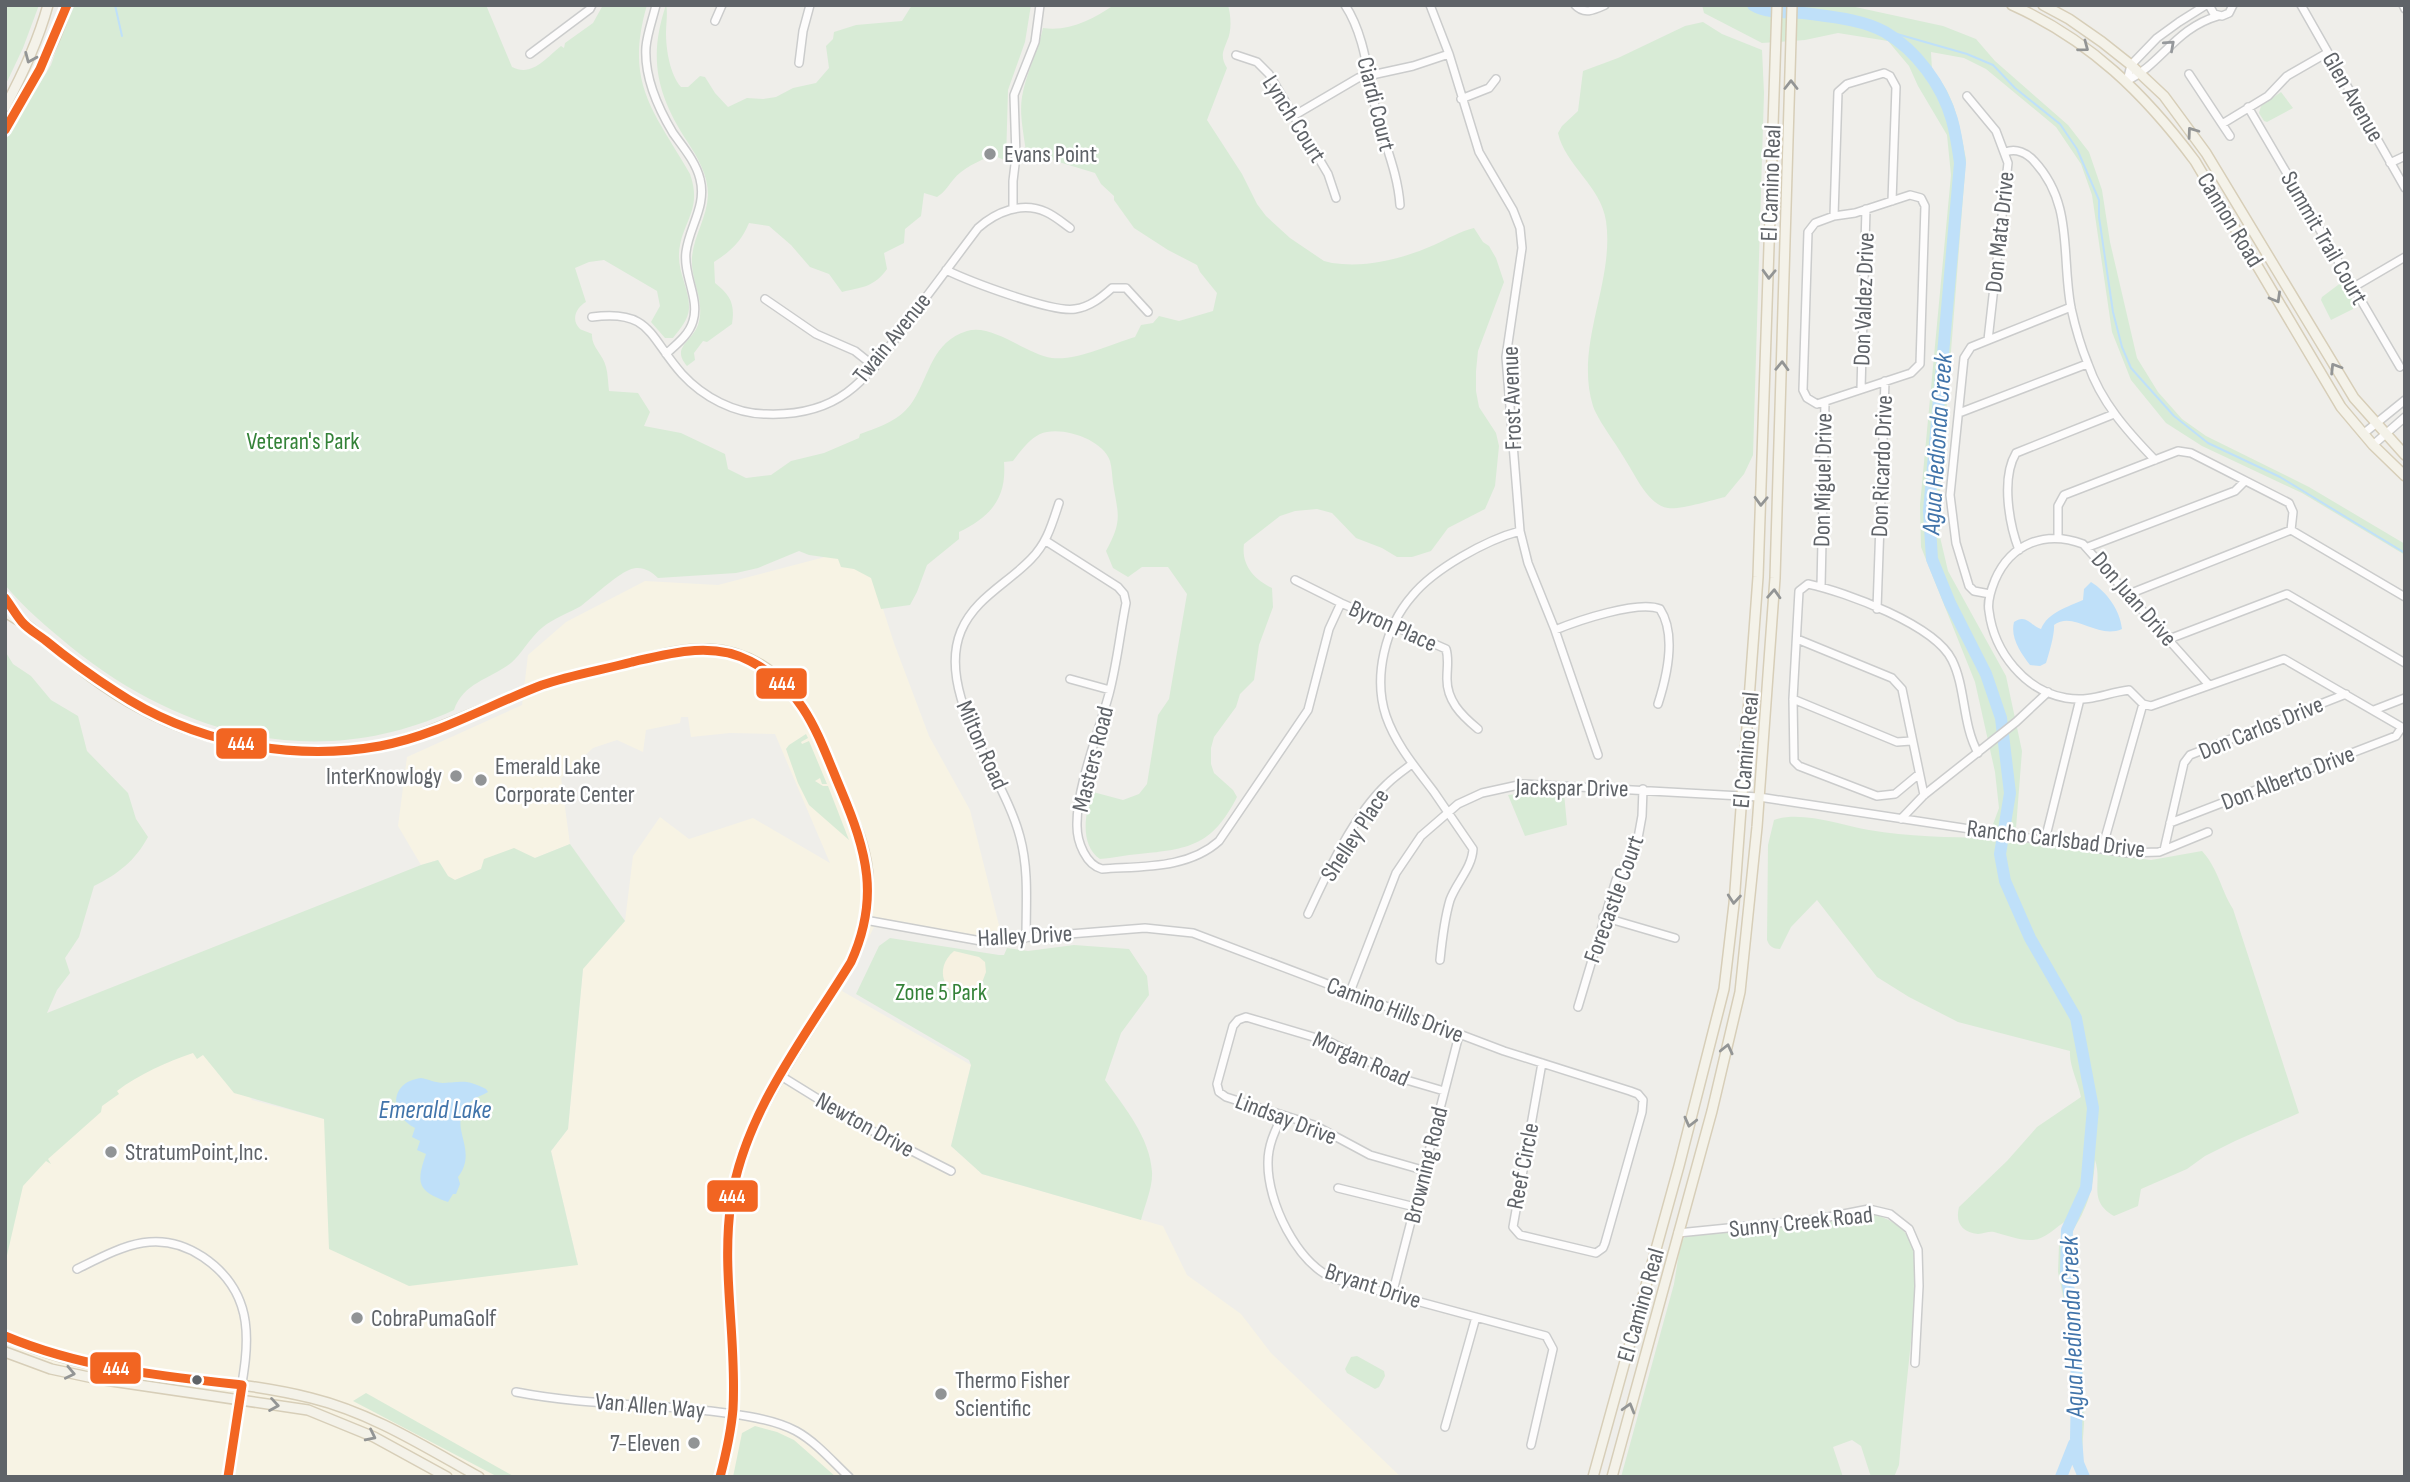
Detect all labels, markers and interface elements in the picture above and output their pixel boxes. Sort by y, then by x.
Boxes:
one-way arrow [2076,38,2088,51]
one-way arrow [2162,41,2175,53]
street label: Glen Avenue [2316,47,2390,147]
one-way arrow [24,50,38,63]
street label: Ciardi Court [1350,54,1402,154]
street label: Lynch Court [1256,70,1332,168]
one-way arrow [1783,79,1799,90]
street label: El Camino Real [1754,124,1788,242]
one-way arrow [2187,127,2200,140]
place label: Evans Point [1004,140,1097,169]
marker: Evans Point [982,146,998,162]
street label: Summit Trail Court [2274,166,2374,310]
street label: Cannon Road [2191,168,2269,272]
street label: Don Mata Drive [1979,170,2021,294]
street label: Don Valdez Drive [1847,232,1881,366]
one-way arrow [1761,269,1776,280]
street label: Twain Avenue [847,287,937,389]
one-way arrow [2268,291,2281,304]
street label: Frost Avenue [1496,346,1528,450]
water label: Agua Hedionda Creek [1916,351,1960,537]
one-way arrow [1775,361,1790,372]
one-way arrow [2330,363,2343,376]
street label: Don Ricardo Drive [1865,394,1899,538]
street label: Don Miguel Drive [1807,413,1839,547]
park label: Veteran's Park [247,427,359,456]
one-way arrow [1753,496,1769,507]
street label: Don Juan Drive [2085,546,2183,652]
one-way arrow [1767,588,1782,599]
street label: Byron Place [1344,594,1442,658]
line badge: 444 [755,667,808,700]
text: 444 [769,673,795,696]
street label: Don Carlos Drive [2194,690,2328,766]
street label: El Camino Real [1726,691,1766,809]
street label: Milton Road [950,696,1014,794]
street label: Masters Road [1066,703,1120,815]
line badge: 444 [215,727,268,760]
text: 444 [228,733,254,756]
street label: Don Alberto Drive [2217,739,2359,817]
place label: Emerald Lake Corporate Center [495,752,635,809]
place label: InterKnowlogy [326,762,442,791]
marker: InterKnowlogy [448,768,464,784]
marker: Emerald Lake Corporate Center [473,772,489,788]
street label: Jackspar Drive [1514,772,1629,803]
street label: Shelley Place [1314,783,1396,887]
street label: Rancho Carlsbad Drive [1965,814,2147,864]
street label: Forecastle Court [1578,831,1650,967]
one-way arrow [1727,894,1742,905]
street label: Halley Drive [977,919,1073,953]
street label: Camino Hills Drive [1322,971,1468,1049]
park label: Zone 5 Park [895,978,987,1007]
street label: Morgan Road [1308,1025,1414,1093]
one-way arrow [1719,1043,1733,1055]
street label: Newton Drive [811,1086,919,1164]
street label: Lindsay Drive [1231,1086,1341,1152]
water label: Emerald Lake [379,1095,491,1126]
street label: Browning Road [1398,1104,1454,1226]
one-way arrow [1684,1116,1698,1128]
street label: Reef Circle [1500,1120,1546,1212]
place label: StratumPoint,Inc. [125,1138,268,1167]
marker: StratumPoint,Inc. [103,1144,119,1160]
line badge: 444 [706,1179,759,1213]
text: 444 [719,1186,745,1209]
street label: Sunny Creek Road [1728,1200,1874,1244]
water label: Agua Hedionda Creek [2054,1235,2092,1419]
street label: El Camino Real [1611,1245,1671,1365]
street label: Bryant Drive [1321,1257,1425,1315]
place label: CobraPumaGolf [371,1304,497,1333]
marker: CobraPumaGolf [349,1310,365,1326]
line badge: 444 [89,1351,142,1385]
text: 444 [103,1358,129,1381]
one-way arrow [64,1364,76,1379]
place label: Thermo Fisher Scientific [955,1366,1070,1423]
unlabelled marker [190,1373,204,1387]
marker: Thermo Fisher Scientific [933,1386,949,1402]
street label: Van Allen Way [594,1387,706,1425]
one-way arrow [268,1397,280,1412]
one-way arrow [1621,1402,1635,1414]
one-way arrow [364,1427,376,1441]
place label: 7-Eleven [610,1429,680,1458]
marker: 7-Eleven [686,1435,702,1451]

